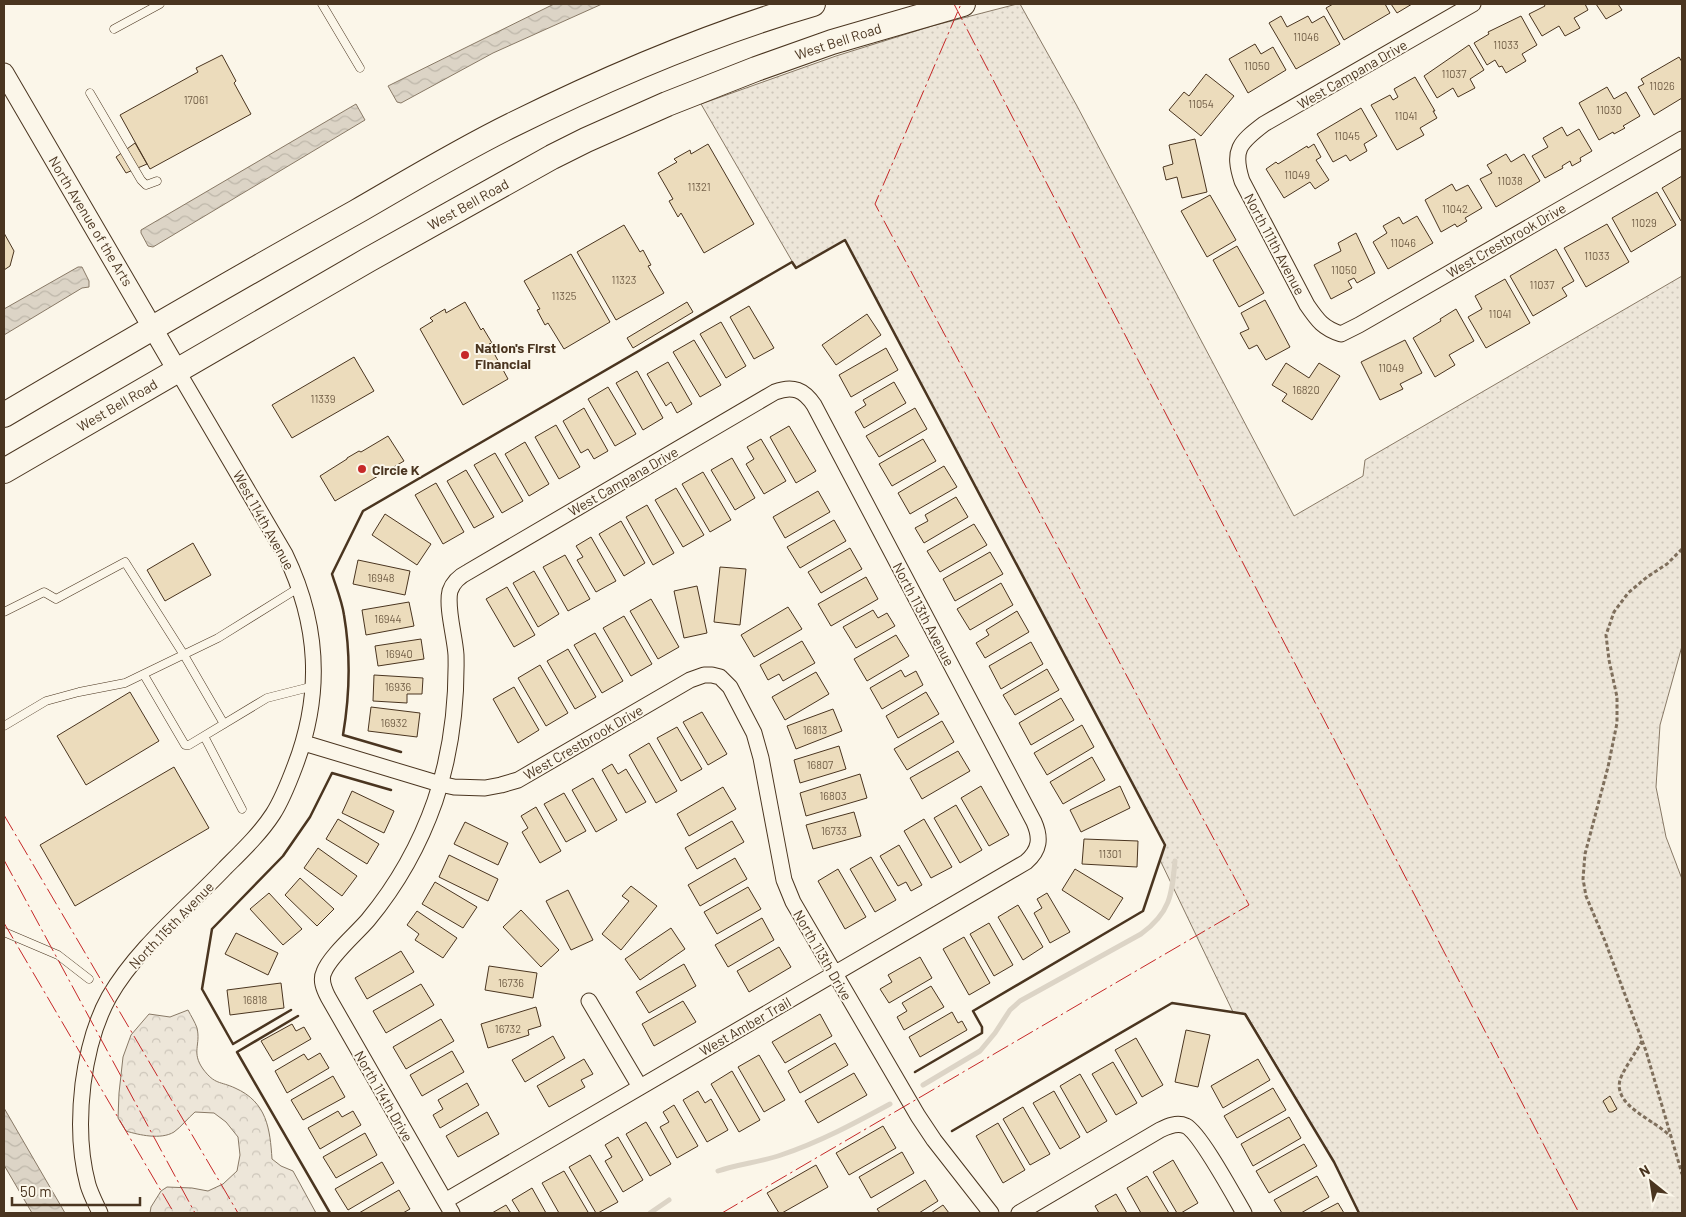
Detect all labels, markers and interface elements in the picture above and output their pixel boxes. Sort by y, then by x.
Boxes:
street label: West Bell Road [793,19,883,63]
house number: 11046 [1293,30,1319,43]
street label: West Campana Drive [1294,36,1410,112]
house number: 11033 [1493,38,1519,51]
house number: 11050 [1244,59,1270,72]
house number: 11037 [1442,67,1466,80]
house number: 11026 [1649,79,1675,92]
house number: 17061 [184,93,208,106]
house number: 11054 [1188,97,1214,110]
house number: 11030 [1596,103,1622,116]
house number: 11041 [1395,109,1417,122]
house number: 11045 [1334,129,1360,142]
street label: North Avenue of the Arts [45,153,137,289]
house number: 11049 [1284,168,1310,181]
house number: 11038 [1497,174,1523,187]
street label: West Bell Road [425,175,511,233]
house number: 11321 [688,180,711,193]
street label: North 111th Avenue [1241,190,1309,298]
street label: West Crestbrook Drive [1443,199,1569,281]
house number: 11042 [1442,202,1468,215]
house number: 11029 [1631,216,1657,229]
house number: 11046 [1390,236,1416,249]
house number: 11033 [1584,249,1610,262]
house number: 11050 [1331,263,1357,276]
house number: 11323 [612,273,636,286]
house number: 11037 [1530,278,1554,291]
house number: 11325 [552,289,577,302]
house number: 11041 [1489,307,1511,320]
place label: Nation's First Financial [475,339,556,372]
marker: Nation's First Financial [459,349,471,361]
house number: 11049 [1378,361,1404,374]
street label: West Bell Road [74,375,160,435]
house number: 16820 [1292,383,1320,396]
house number: 11339 [311,392,336,405]
street label: West Campana Drive [565,443,681,519]
place label: Circle K [372,461,420,478]
marker: Circle K [356,463,368,475]
street label: West 114th Avenue [230,467,298,573]
street label: North 113th Avenue [890,559,958,669]
house number: 16948 [367,571,395,584]
house number: 16944 [374,612,402,625]
house number: 16940 [385,647,413,660]
house number: 16936 [385,680,412,693]
street label: West Crestbrook Drive [520,701,646,783]
house number: 16932 [381,716,408,729]
house number: 16813 [803,723,827,736]
house number: 16807 [807,758,833,771]
house number: 16803 [819,789,847,802]
house number: 16733 [821,824,847,837]
house number: 11301 [1098,847,1122,860]
street label: North 115th Avenue [125,878,217,972]
street label: North 113th Drive [790,907,856,1003]
house number: 16736 [498,976,524,989]
house number: 16818 [243,993,268,1006]
street label: West Amber Trail [696,993,794,1059]
house number: 16732 [495,1022,521,1035]
street label: North 114th Drive [351,1048,417,1144]
north arrow [1626,1157,1676,1207]
text: N [1636,1161,1653,1180]
scale bar [12,1174,140,1206]
text: 50 m [20,1182,52,1200]

